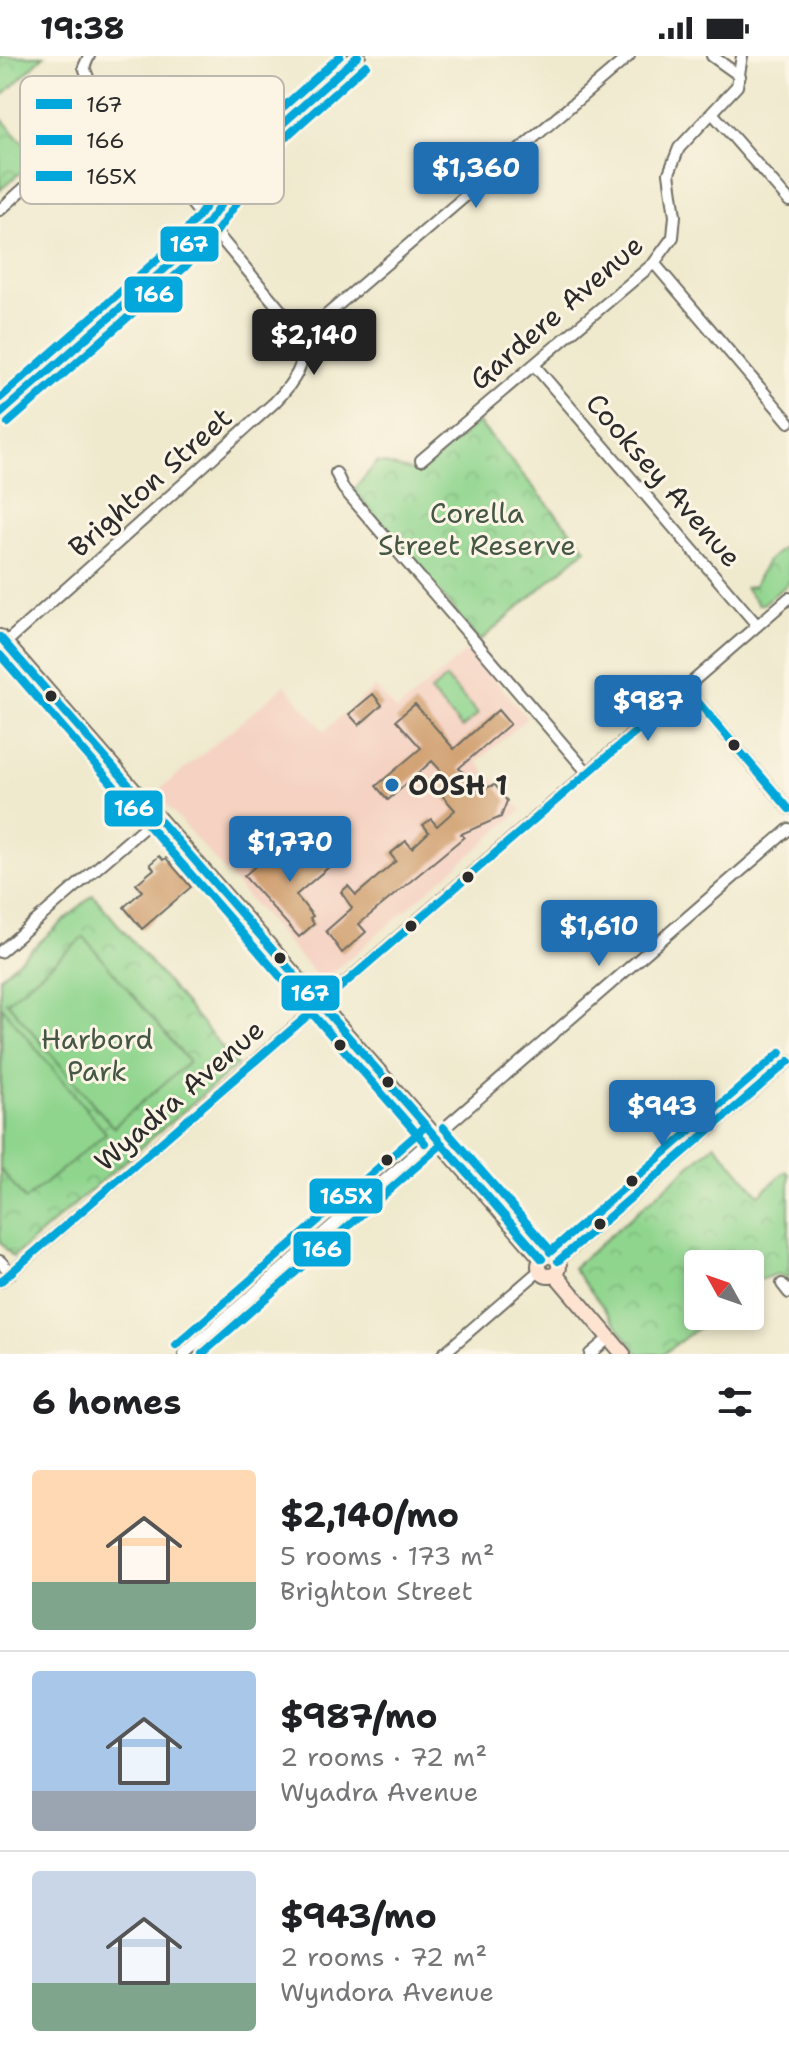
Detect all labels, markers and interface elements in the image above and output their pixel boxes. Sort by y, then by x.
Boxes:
text: 19:38 [40,8,125,49]
legend [20,76,284,204]
text: 167 [86,90,123,119]
text: 166 [86,126,125,155]
pin: $1,360 [411,142,541,210]
text: $1,360 [432,150,520,185]
text: 165X [86,162,137,191]
line badge: 167 [159,225,220,263]
street label: Gardere Avenue [461,226,651,398]
text: 167 [170,230,208,259]
line badge: 166 [123,275,184,314]
text: 166 [134,280,174,309]
pin: $2,140 [249,309,379,377]
text: $2,140 [270,317,358,352]
street label: Cooksey Avenue [578,385,750,575]
street label: Brighton Street [60,398,240,566]
park label: Corella Street Reserve [378,494,576,564]
pin: $987 [601,675,695,743]
text: $987 [612,683,684,718]
unlabelled marker [43,688,59,704]
unlabelled marker [726,737,742,753]
place label: OOSH 1 [408,766,508,804]
marker: OOSH 1 [383,776,401,794]
line badge: 166 [103,789,164,828]
text: 166 [114,794,154,823]
pin: $1,770 [225,816,355,884]
text: $1,770 [247,824,333,859]
unlabelled marker [460,869,476,885]
pin: $1,610 [534,900,664,968]
text: $1,610 [559,908,639,943]
unlabelled marker [403,918,419,934]
unlabelled marker [272,950,288,966]
line badge: 167 [280,974,341,1012]
text: 167 [291,979,329,1008]
street label: Wyadra Avenue [86,1011,272,1179]
park label: Harbord Park [41,1020,153,1090]
unlabelled marker [332,1037,348,1053]
unlabelled marker [380,1074,396,1090]
pin: $943 [615,1080,709,1148]
text: $943 [627,1088,697,1123]
unlabelled marker [379,1152,395,1168]
unlabelled marker [624,1173,640,1189]
line badge: 165X [308,1177,384,1215]
text: 165X [319,1182,373,1211]
unlabelled marker [592,1216,608,1232]
line badge: 166 [292,1230,352,1268]
text: 166 [302,1235,342,1264]
north arrow [684,1250,764,1330]
map controls [684,1250,764,1330]
text: 6 homes [32,1379,181,1425]
icon: filters [713,1380,757,1424]
text: $2,140/mo [280,1492,459,1538]
icon: home [96,1502,192,1598]
text: 5 rooms · 173 m² [280,1538,495,1573]
text: Brighton Street [280,1573,473,1608]
text: $987/mo [280,1693,438,1739]
icon: home [96,1703,192,1799]
text: 2 rooms · 72 m² [280,1739,487,1774]
text: Wyadra Avenue [280,1774,478,1809]
text: $943/mo [280,1893,437,1939]
icon: home [96,1903,192,1999]
text: 2 rooms · 72 m² [280,1939,487,1974]
text: Wyndora Avenue [280,1974,494,2009]

